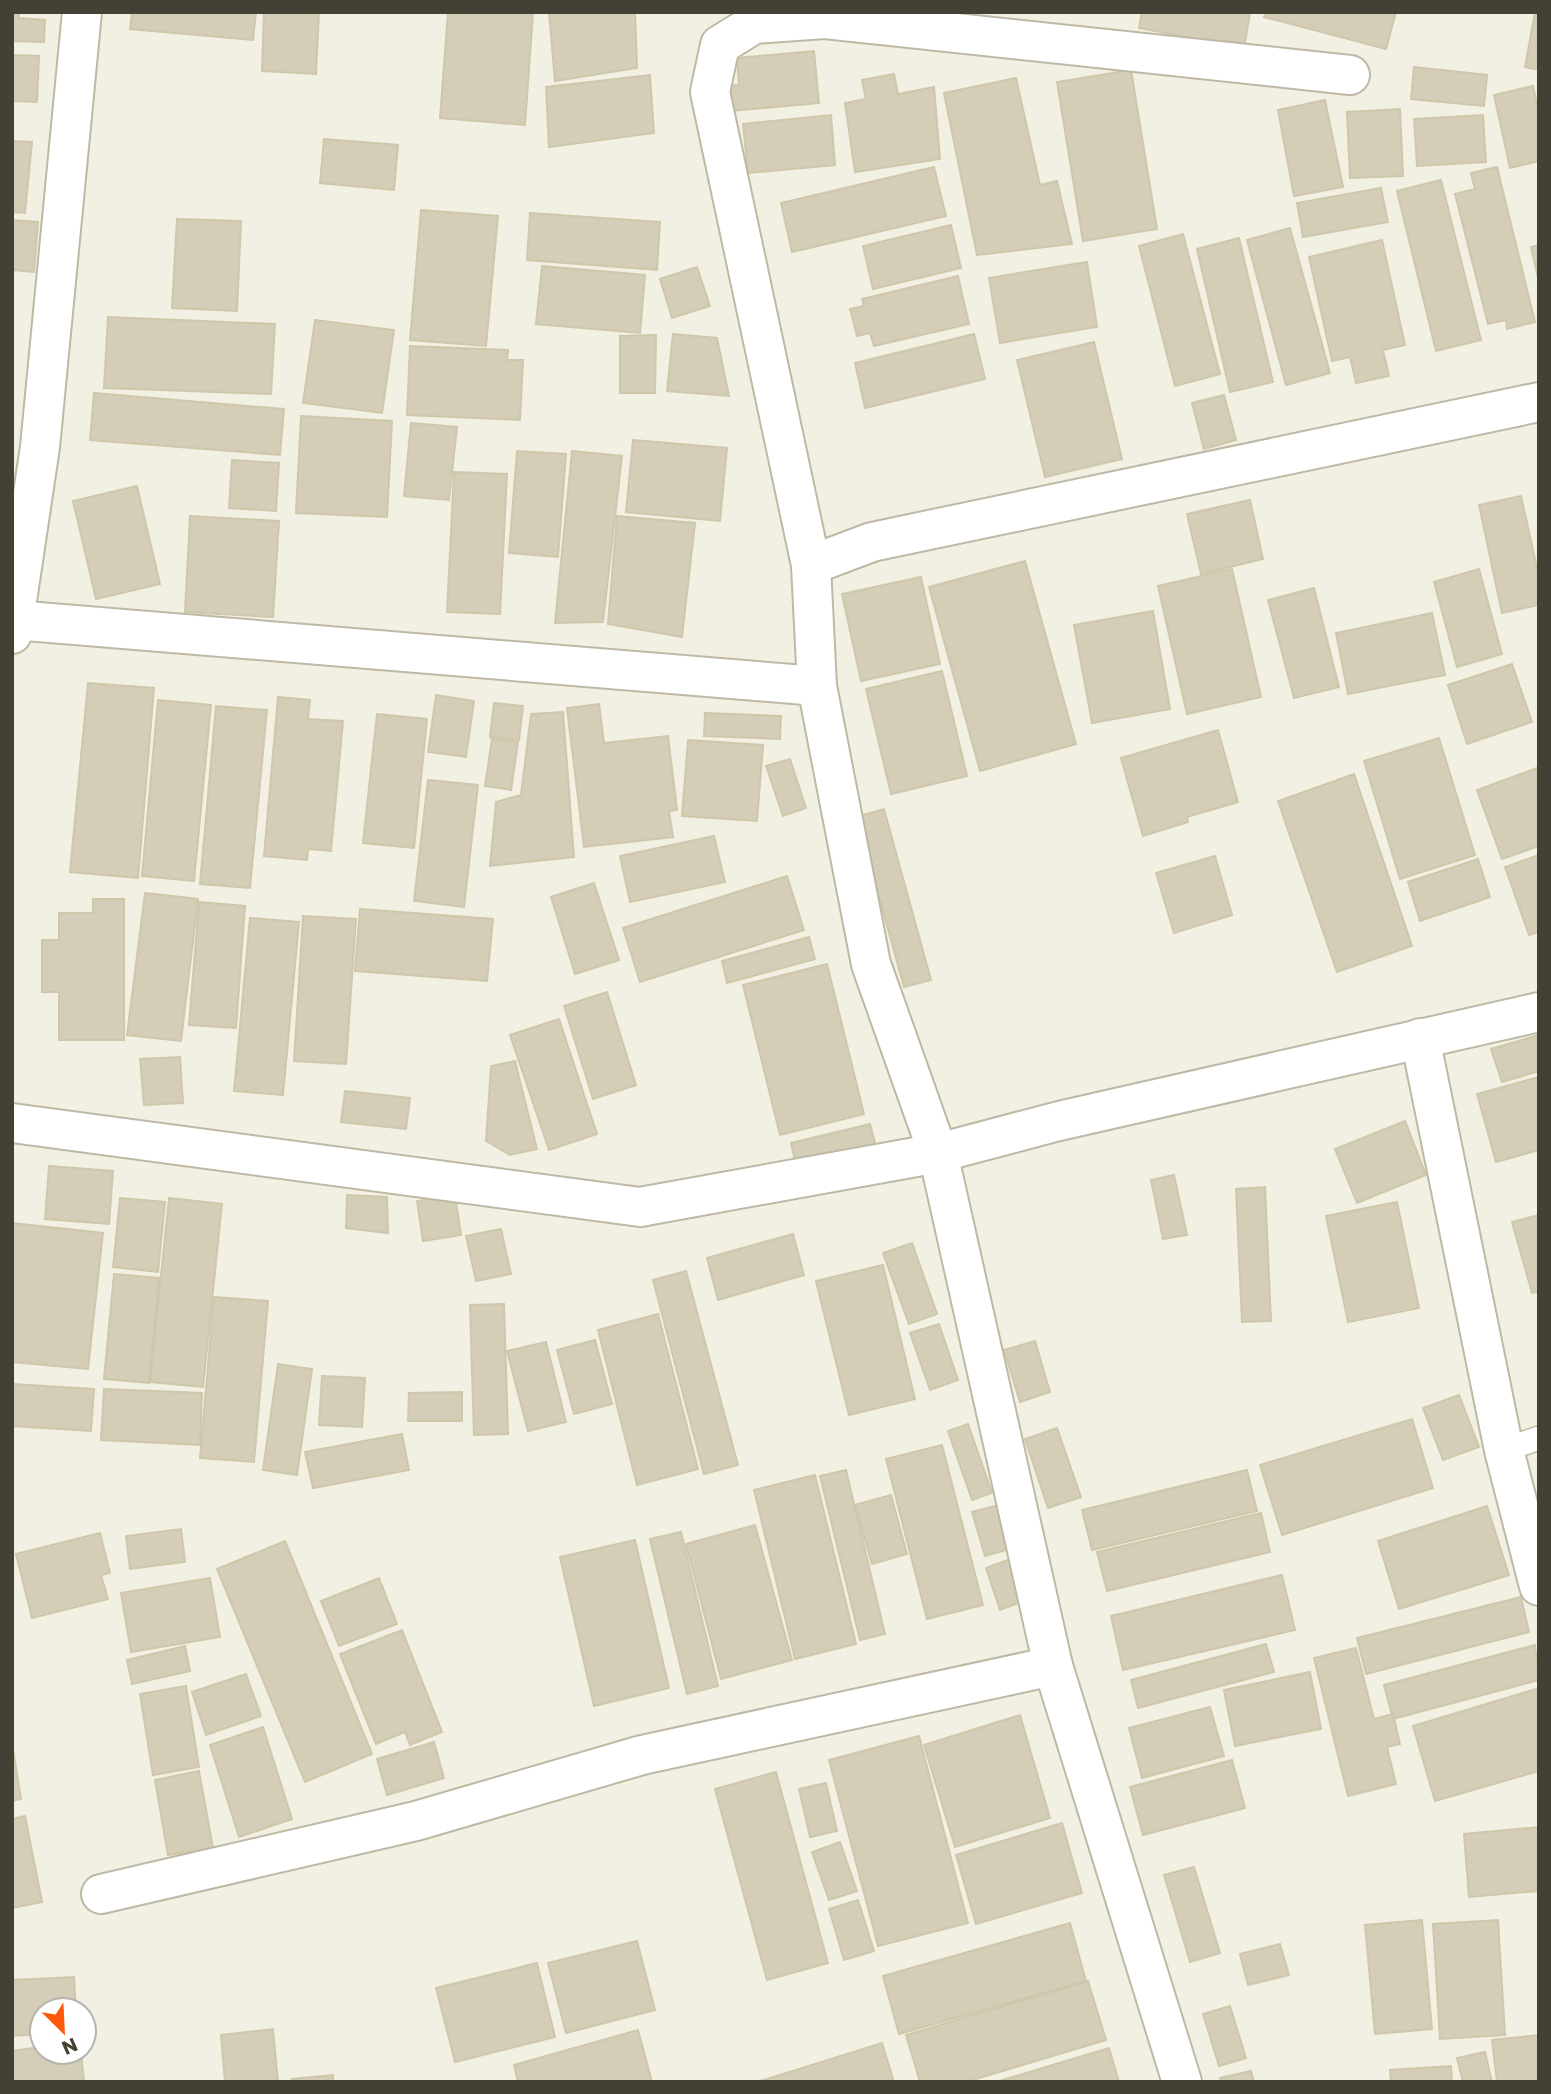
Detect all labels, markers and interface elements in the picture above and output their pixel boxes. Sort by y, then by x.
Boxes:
north arrow [28,1996,98,2066]
text: N [58,2031,82,2061]

